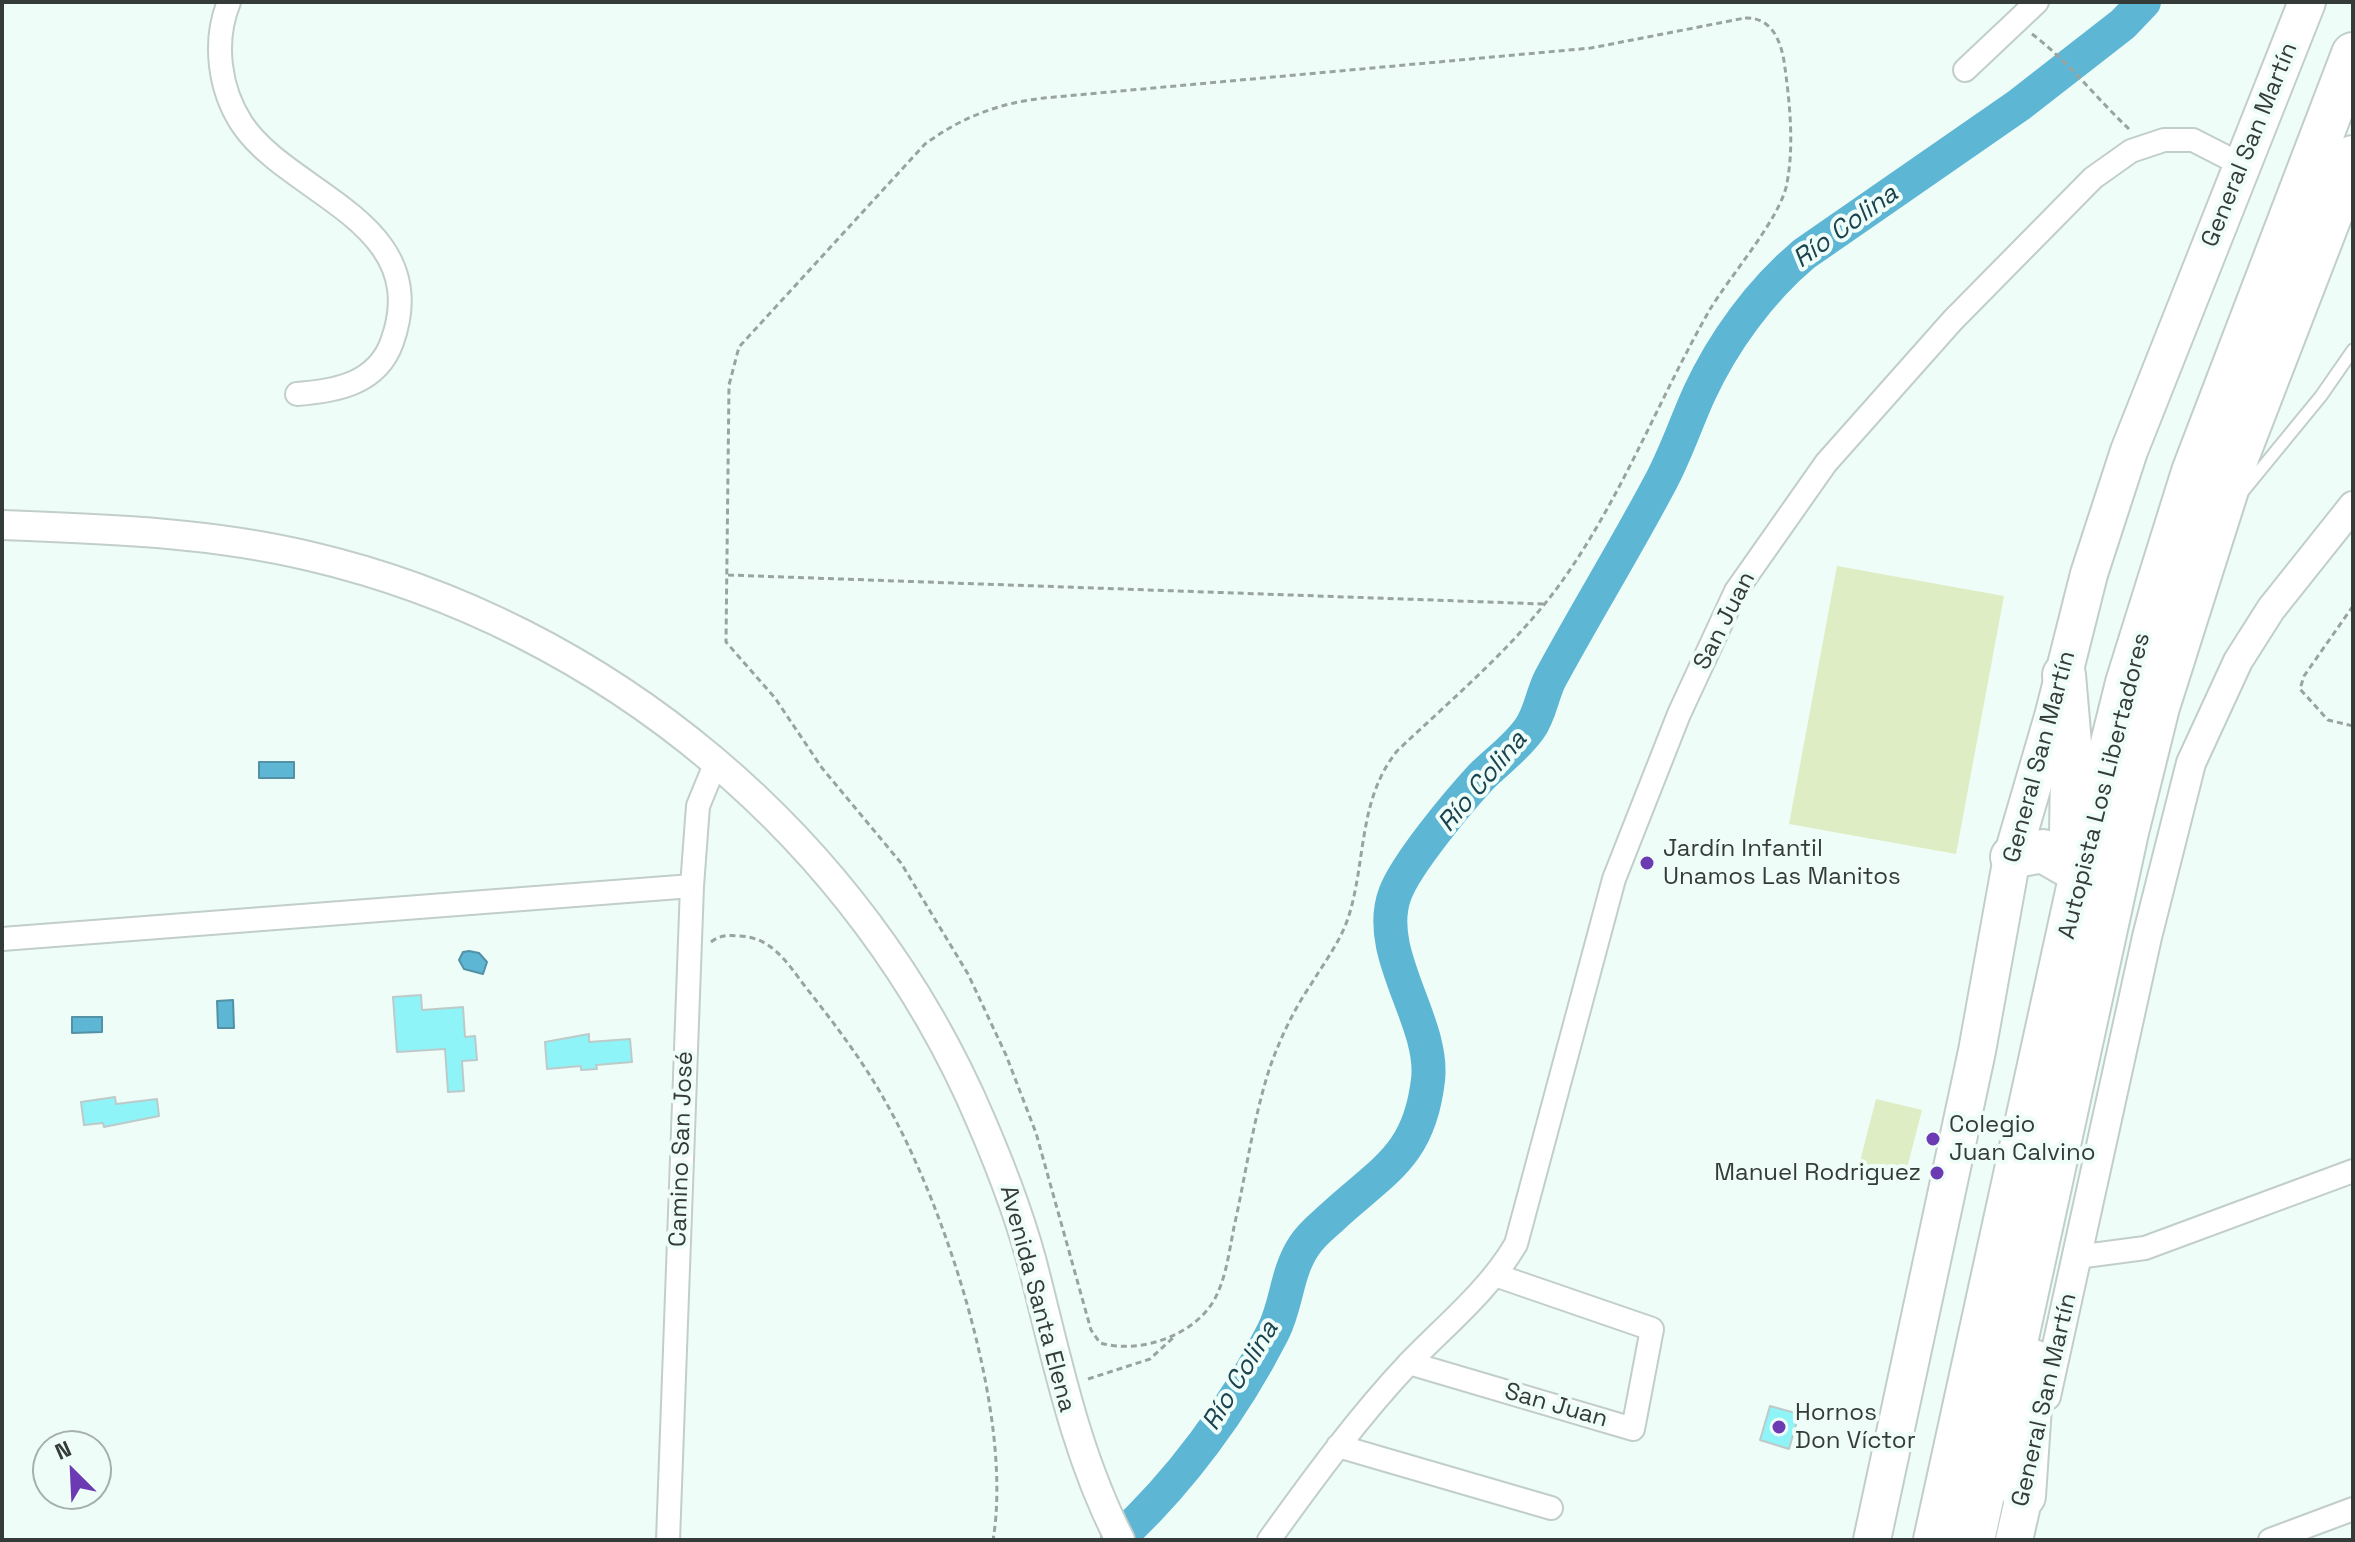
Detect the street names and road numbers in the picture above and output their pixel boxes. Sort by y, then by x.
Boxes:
street label: General San Martín [2196,39,2304,251]
street label: San Juan [1688,567,1762,675]
street label: Autopista Los Libertadores [2053,630,2157,942]
street label: General San Martín [1998,648,2082,866]
street label: Camino San José [664,1050,700,1248]
street label: Avenida Santa Elena [993,1183,1081,1415]
street label: General San Martín [2006,1291,2084,1509]
street label: San Juan [1501,1378,1611,1434]

